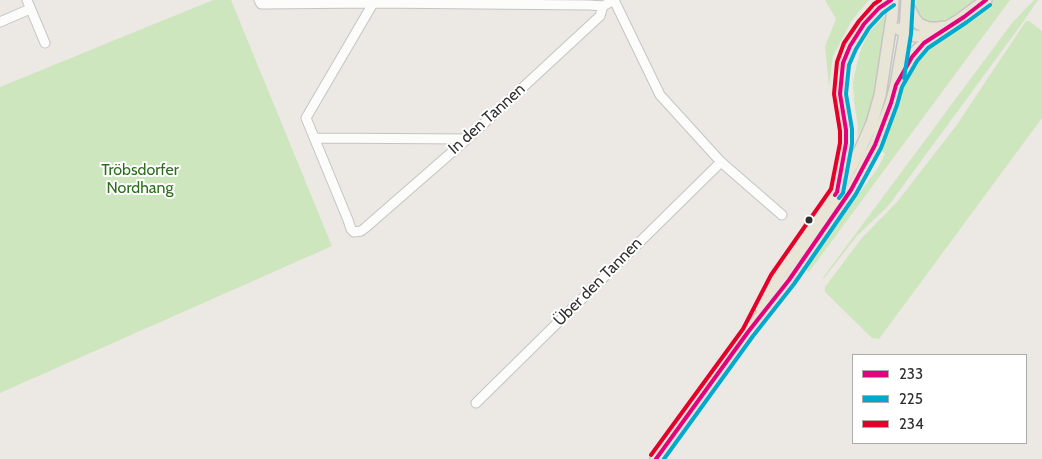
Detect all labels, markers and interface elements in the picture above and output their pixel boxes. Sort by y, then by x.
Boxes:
street label: In den Tannen [445,80,529,158]
park label: Tröbsdorfer Nordhang [101,160,179,198]
unlabelled marker [804,215,814,225]
street label: Über den Tannen [550,234,646,330]
legend [852,354,1027,444]
text: 233 [899,365,923,383]
text: 225 [899,390,923,408]
text: 234 [899,415,924,433]

